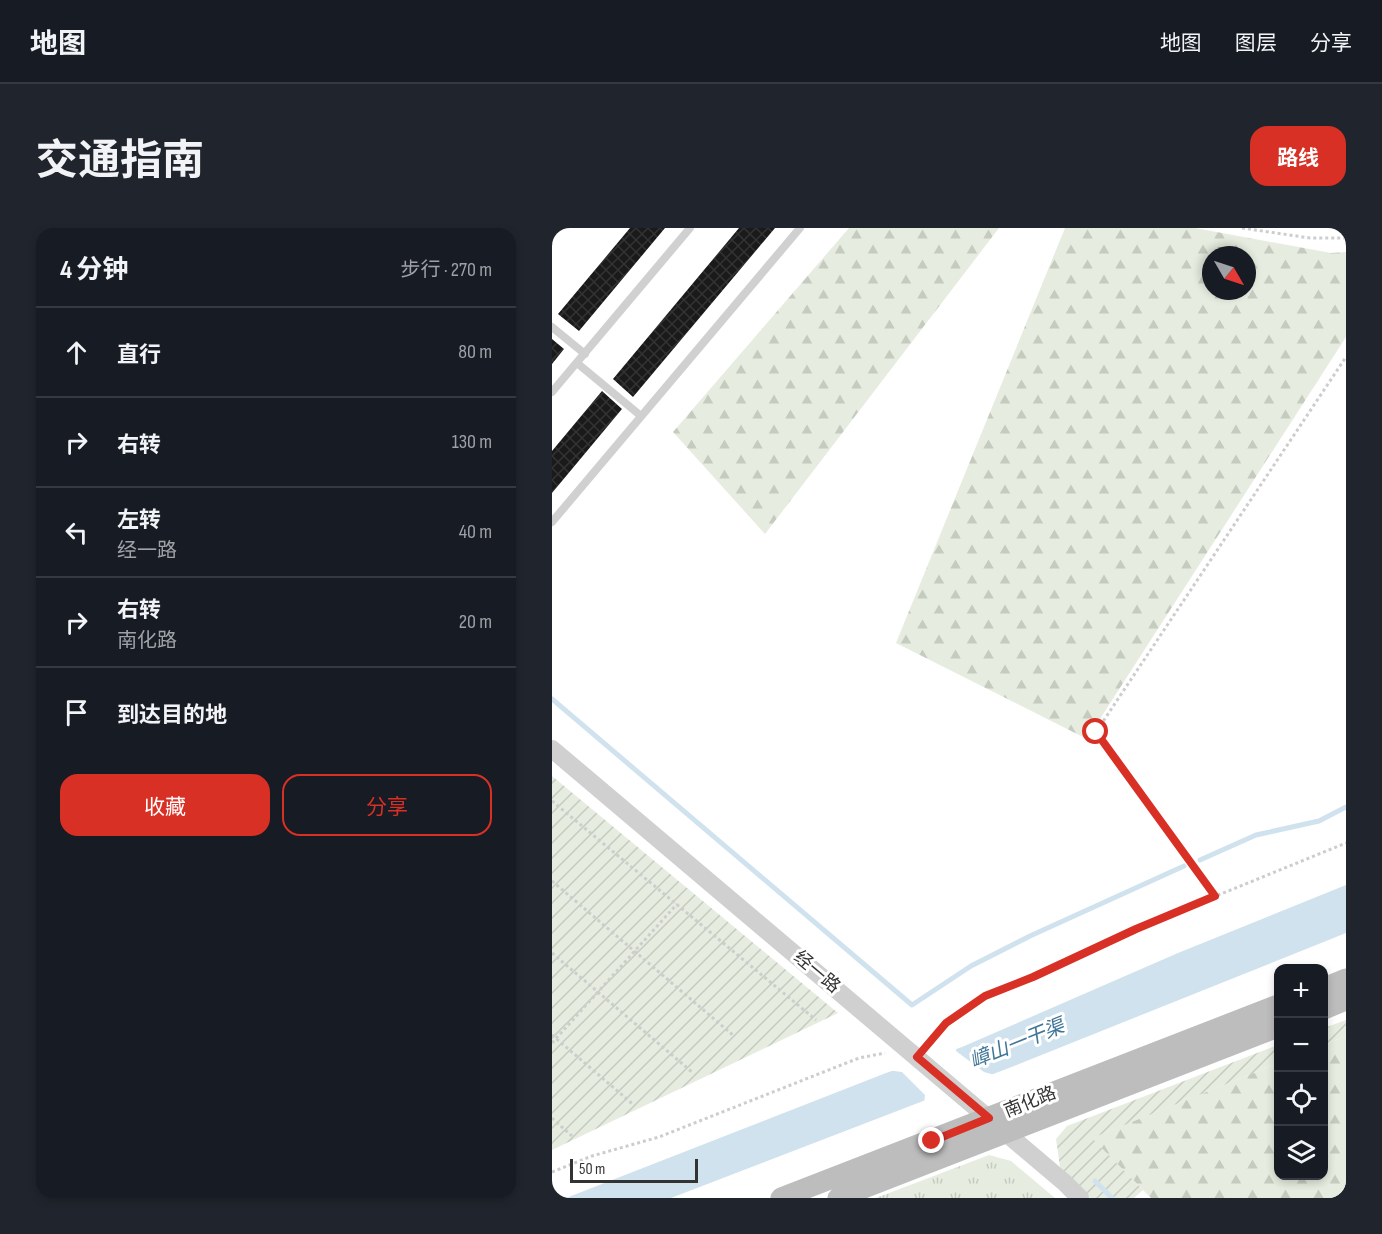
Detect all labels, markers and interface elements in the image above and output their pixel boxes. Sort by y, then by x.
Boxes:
text: 地图 [30,28,86,61]
text: 地图 [1160,31,1202,56]
text: 图层 [1235,31,1277,56]
text: 分享 [1310,31,1352,56]
button: 路线 [1250,126,1346,186]
text: 交通指南 [36,136,204,187]
north arrow [1202,246,1256,300]
text: 4 分钟 [60,255,128,286]
text: 步行 · 270 m [401,258,492,282]
icon: ahead [60,336,93,369]
text: 80 m [458,340,492,364]
text: 直行 [117,342,161,369]
icon: right [60,426,93,459]
text: 130 m [452,430,492,454]
text: 右转 [117,432,161,459]
text: 左转 [117,507,161,534]
icon: left [60,516,93,549]
text: 40 m [459,520,492,544]
text: 经一路 [117,539,177,563]
text: 右转 [117,597,161,624]
icon: right [60,606,93,639]
text: 20 m [459,610,492,634]
text: 南化路 [117,629,177,653]
icon: arrive [60,696,93,729]
text: 到达目的地 [117,702,227,729]
route start [1082,718,1108,744]
button: 收藏 [60,774,270,836]
button: 分享 [282,774,492,836]
street label: 经一路 [790,947,844,997]
map controls [1274,964,1328,1180]
button: + [1274,964,1328,1018]
water label: 嶂山一干渠 [966,1013,1071,1074]
button: − [1274,1018,1328,1072]
button: locate [1274,1072,1328,1126]
street label: 南化路 [1001,1082,1059,1122]
button: layers [1274,1126,1328,1180]
route end [918,1127,944,1153]
scale bar [570,1156,698,1184]
text: 50 m [579,1160,605,1179]

